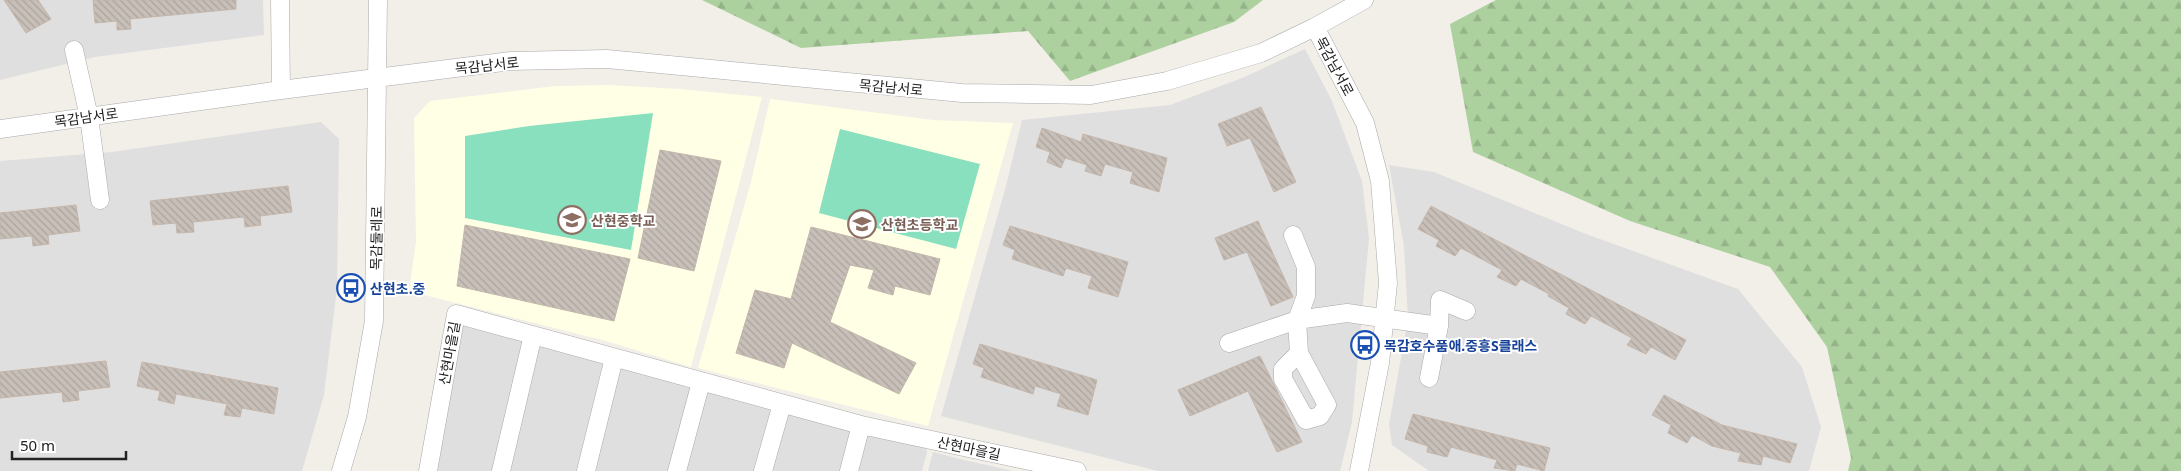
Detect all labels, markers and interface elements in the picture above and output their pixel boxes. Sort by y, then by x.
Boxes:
street label: 목감남서로 [1311,33,1359,99]
street label: 목감남서로 [454,52,520,78]
street label: 목감남서로 [858,75,924,99]
street label: 목감남서로 [53,103,119,131]
school or university icon: 산현중학교 [557,205,587,235]
street label: 목감둘레로 [366,206,386,270]
school or university icon: 산현초등학교 [847,209,877,239]
place label: 산현중학교 [591,211,656,230]
place label: 산현초등학교 [881,215,958,234]
bus stop icon: 산현초.중 [336,273,366,303]
place label: 산현초.중 [370,279,426,298]
street label: 산현마을길 [434,320,464,386]
bus stop icon: 목감호수품애.중흥S클래스 [1350,330,1380,360]
place label: 목감호수품애.중흥S클래스 [1384,336,1537,355]
scale bar [12,428,126,460]
street label: 산현마을길 [936,432,1002,464]
text: 50 m [20,435,55,455]

